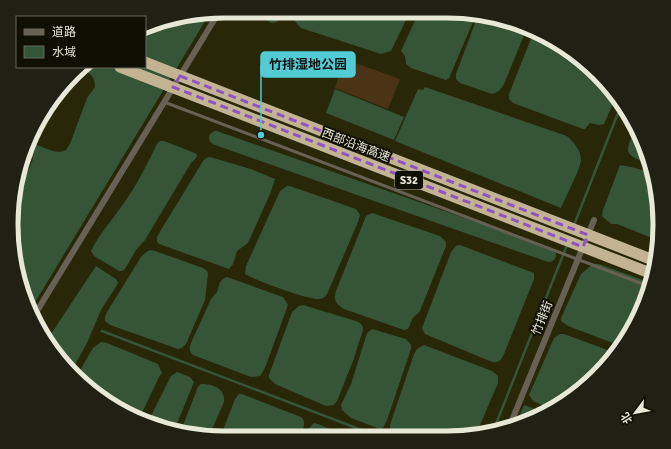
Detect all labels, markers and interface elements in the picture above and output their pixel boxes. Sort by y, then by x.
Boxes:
legend [16,16,146,68]
text: 道路 [52,25,76,40]
text: 水域 [52,45,76,60]
callout: 竹排湿地公园 [261,52,355,77]
text: 竹排湿地公园 [269,57,347,73]
street label: 西部沿海高速 [320,126,392,165]
road number: S32 [395,171,423,189]
street label: 竹排街 [529,299,556,338]
north arrow [615,393,655,433]
text: 北 [619,410,635,426]

